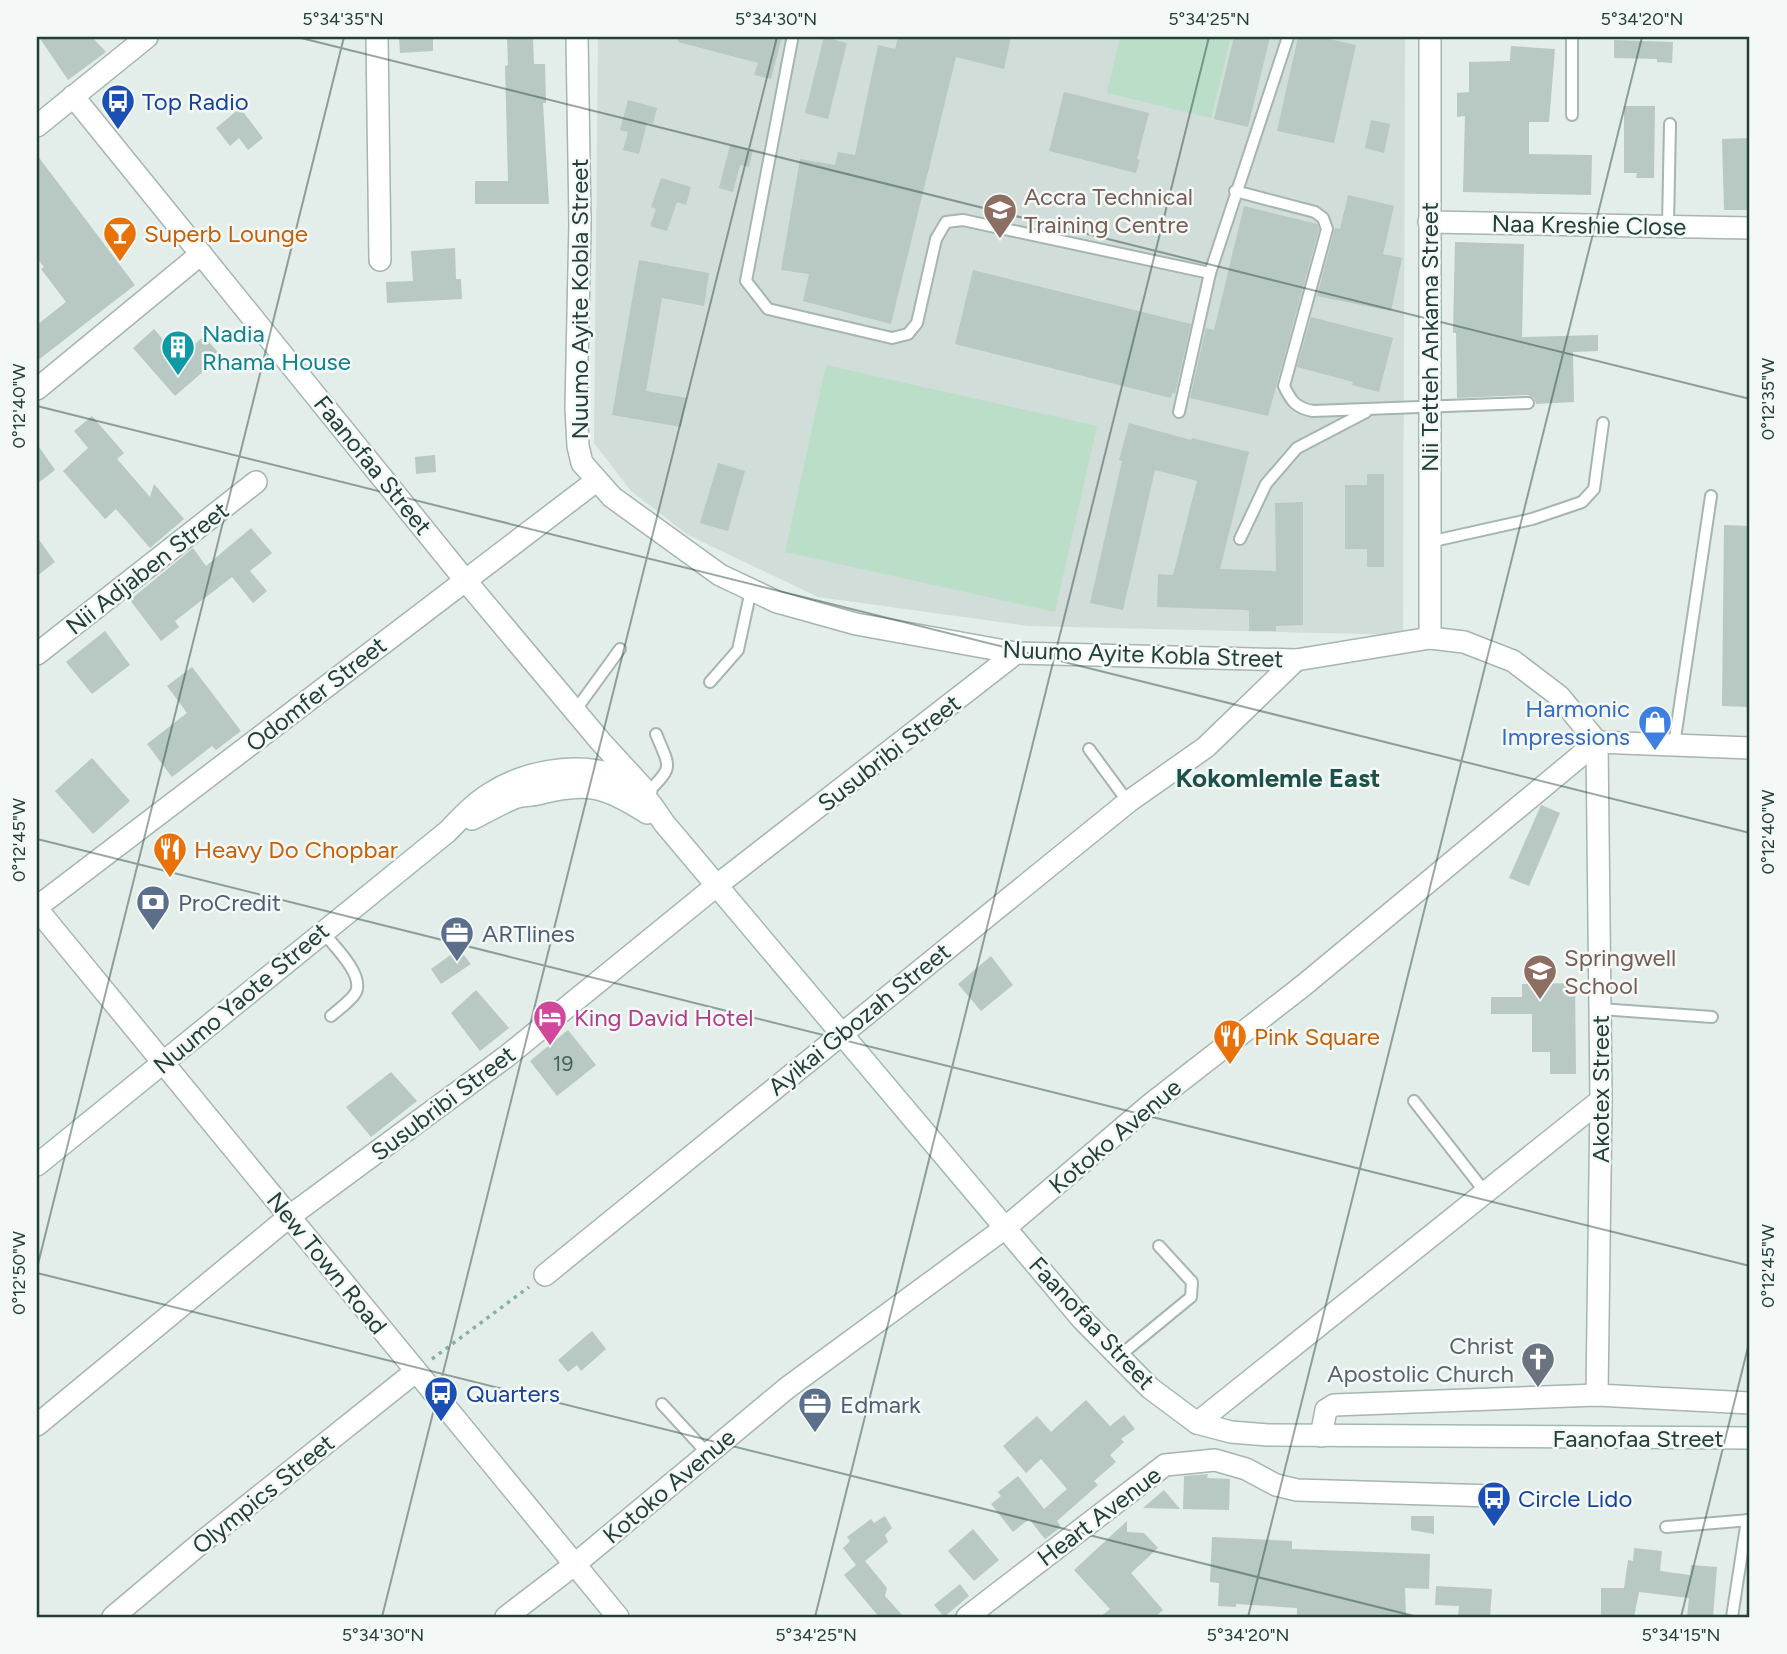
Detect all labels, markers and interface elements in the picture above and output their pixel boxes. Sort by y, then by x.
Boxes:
text: 5°34'35"N [302,8,384,30]
text: 5°34'30"N [735,8,817,30]
text: 5°34'25"N [1168,8,1250,30]
text: 5°34'20"N [1601,8,1683,30]
bus stop icon: Top Radio [99,82,137,131]
place label: Top Radio [142,87,249,116]
street label: Nuumo Ayite Kobla Street [565,159,594,439]
place label: Accra Technical Training Centre [1024,182,1193,239]
school or university icon: Accra Technical Training Centre [981,191,1019,240]
street label: Nii Tetteh Ankama Street [1415,202,1444,472]
street label: Naa Kreshie Close [1491,209,1687,241]
bar icon: Superb Lounge [101,214,139,263]
place label: Superb Lounge [144,219,308,248]
place label: Nadia Rhama House [202,319,351,376]
building icon: Nadia Rhama House [159,328,197,377]
text: 0°12'35"W [1757,357,1779,440]
text: 0°12'40"W [8,363,30,449]
street label: Faanofaa Street [308,389,438,541]
street label: Nii Adjaben Street [60,496,234,640]
street label: Odomfer Street [240,630,392,758]
street label: Nuumo Ayite Kobla Street [1002,635,1284,673]
street label: Susubribi Street [812,688,966,818]
place label: Harmonic Impressions [1501,694,1630,751]
shop icon: Harmonic Impressions [1636,703,1674,752]
district label: Kokomlemle East [1176,762,1380,794]
text: 0°12'40"W [1757,789,1779,875]
text: 0°12'45"W [8,797,30,882]
restaurant icon: Heavy Do Chopbar [151,830,189,879]
place label: Heavy Do Chopbar [194,835,398,864]
bank icon: ProCredit [134,883,172,932]
place label: ProCredit [178,888,281,917]
office icon: ARTlines [438,914,476,963]
street label: Nuumo Yaote Street [147,916,335,1080]
place label: ARTlines [482,919,575,948]
street label: Ayikai Gbozah Street [762,937,956,1101]
place label: Springwell School [1564,943,1676,1000]
school or university icon: Springwell School [1521,952,1559,1001]
hotel icon: King David Hotel [531,998,569,1047]
place label: King David Hotel [574,1003,754,1032]
street label: Akotex Street [1586,1015,1615,1163]
restaurant icon: Pink Square [1211,1017,1249,1066]
place label: Pink Square [1254,1022,1380,1051]
street label: Susubribi Street [365,1039,521,1167]
house number: 19 [553,1051,573,1076]
street label: Kotoko Avenue [1043,1072,1187,1200]
street label: New Town Road [261,1186,393,1340]
text: 0°12'45"W [1757,1223,1779,1308]
text: 0°12'50"W [8,1230,30,1315]
street label: Faanofaa Street [1023,1251,1161,1395]
place label: Christ Apostolic Church [1327,1331,1514,1388]
church icon: Christ Apostolic Church [1519,1340,1557,1389]
bus stop icon: Quarters [422,1374,460,1423]
place label: Quarters [466,1379,560,1408]
office icon: Edmark [796,1385,834,1434]
place label: Edmark [840,1390,921,1419]
street label: Kotoko Avenue [597,1422,741,1550]
street label: Faanofaa Street [1552,1424,1724,1453]
street label: Olympics Street [186,1428,340,1560]
street label: Heart Avenue [1031,1460,1167,1572]
bus stop icon: Circle Lido [1475,1479,1513,1528]
place label: Circle Lido [1518,1484,1632,1513]
text: 5°34'30"N [342,1624,424,1646]
text: 5°34'25"N [775,1624,857,1646]
text: 5°34'20"N [1207,1624,1289,1646]
text: 5°34'15"N [1641,1624,1721,1646]

